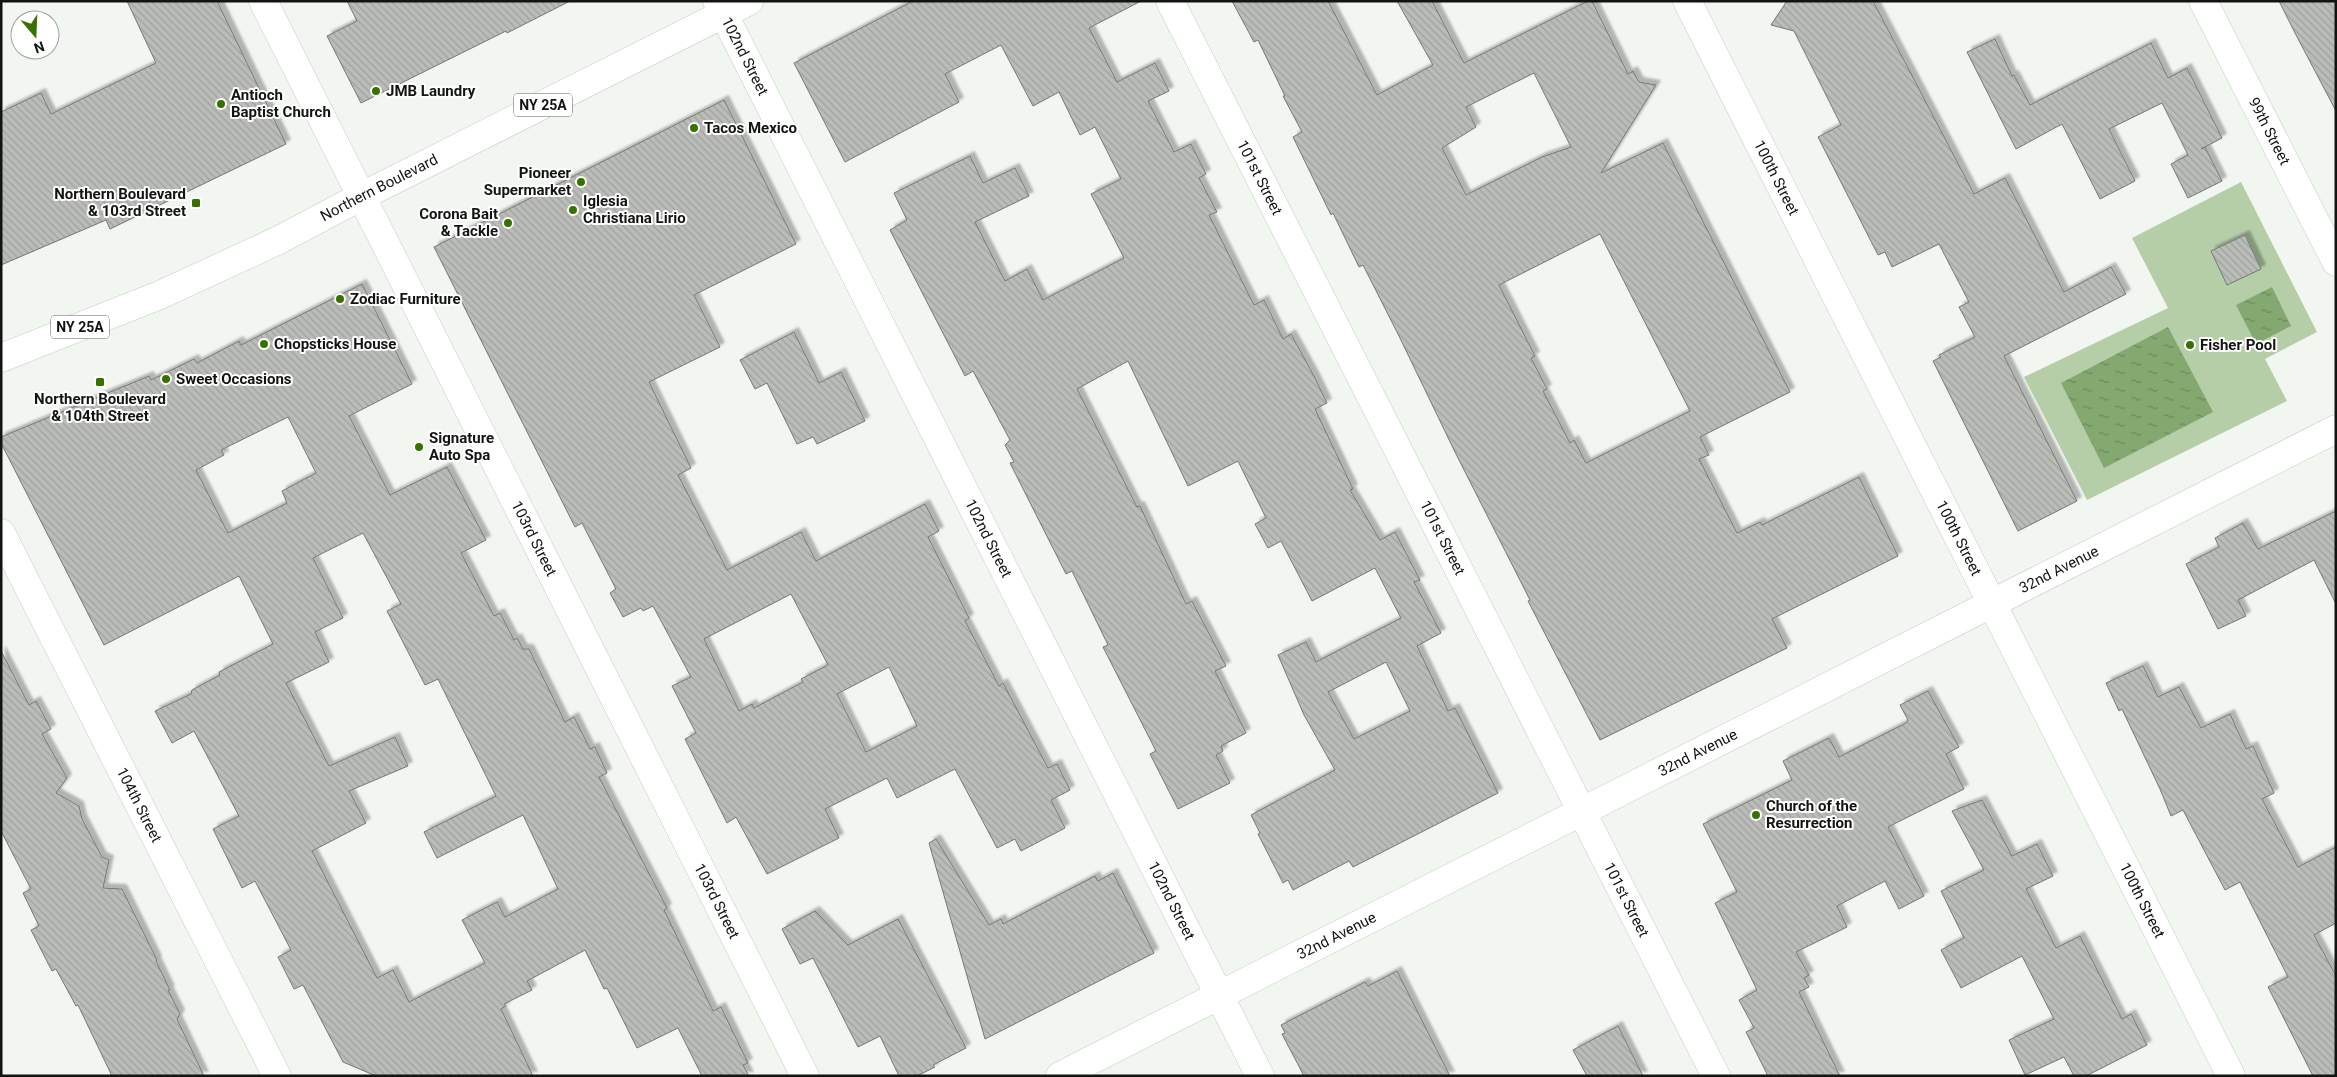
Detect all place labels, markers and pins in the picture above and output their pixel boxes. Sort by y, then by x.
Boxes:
place label: JMB Laundry [386,82,476,100]
marker: JMB Laundry [370,85,382,97]
place label: Antioch Baptist Church [231,86,331,121]
marker: Antioch Baptist Church [215,98,227,110]
place label: Tacos Mexico [704,119,797,137]
marker: Tacos Mexico [688,122,700,134]
place label: Pioneer Supermarket [484,164,571,199]
marker: Pioneer Supermarket [575,176,587,188]
place label: Northern Boulevard & 103rd Street [54,185,186,220]
place label: Iglesia Christiana Lirio [583,192,686,227]
marker: Northern Boulevard & 103rd Street [190,197,202,209]
marker: Iglesia Christiana Lirio [567,204,579,216]
place label: Corona Bait & Tackle [419,205,498,240]
marker: Corona Bait & Tackle [502,217,514,229]
place label: Zodiac Furniture [350,290,461,308]
marker: Zodiac Furniture [334,293,346,305]
place label: Chopsticks House [274,335,396,353]
place label: Fisher Pool [2200,336,2276,354]
marker: Chopsticks House [258,338,270,350]
marker: Fisher Pool [2184,339,2196,351]
place label: Sweet Occasions [176,370,292,388]
marker: Sweet Occasions [160,373,172,385]
marker: Northern Boulevard & 104th Street [94,376,106,388]
place label: Northern Boulevard & 104th Street [34,390,166,425]
place label: Signature Auto Spa [429,429,494,464]
marker: Signature Auto Spa [413,441,425,453]
place label: Church of the Resurrection [1766,797,1857,832]
marker: Church of the Resurrection [1750,809,1762,821]

